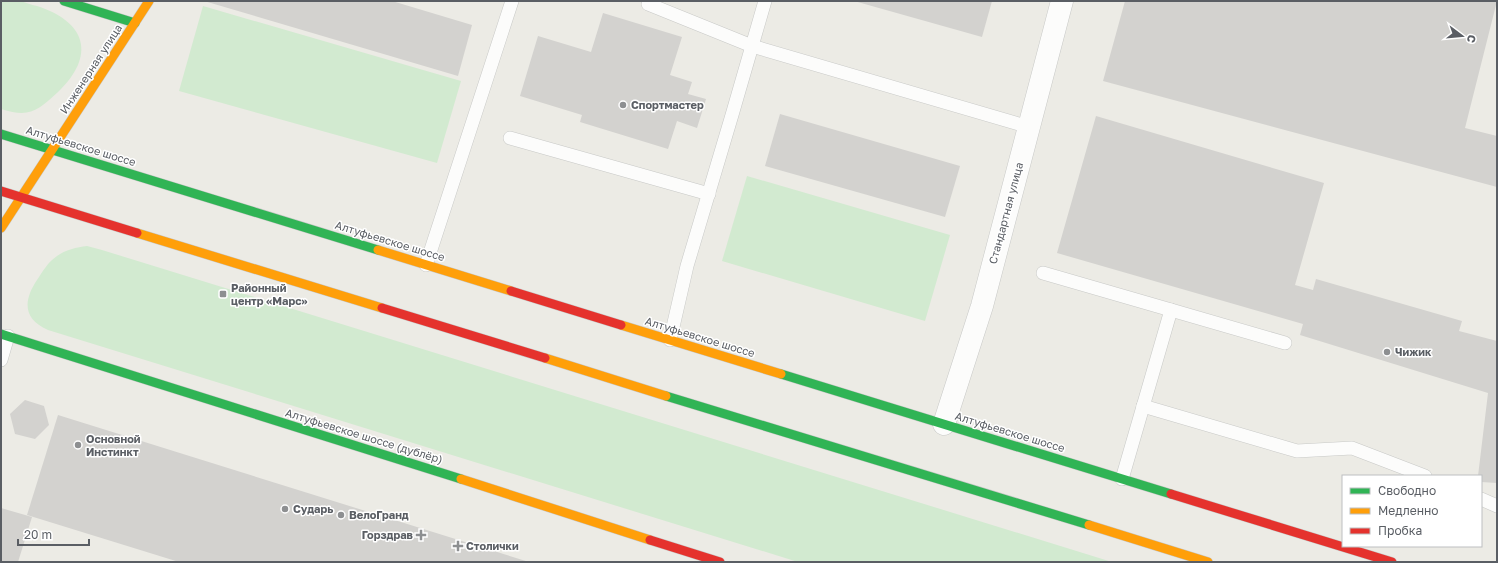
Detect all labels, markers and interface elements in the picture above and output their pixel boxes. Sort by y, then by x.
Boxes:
north arrow [1442,16,1482,56]
street label: Инженерная улица [57,22,124,116]
text: С [1465,33,1479,45]
place label: Спортмастер [631,98,704,111]
marker: Спортмастер [618,100,628,110]
street label: Алтуфьевское шоссе [25,123,138,168]
street label: Стандартная улица [986,161,1025,265]
street label: Алтуфьевское шоссе [334,218,447,263]
place label: Районный центр «Марс» [231,281,307,307]
marker: Районный центр «Марс» [218,289,228,299]
street label: Алтуфьевское шоссе [644,314,757,359]
place label: Чижик [1395,345,1432,358]
marker: Чижик [1382,347,1392,357]
street label: Алтуфьевское шоссе (дублёр) [284,405,444,466]
street label: Алтуфьевское шоссе [954,409,1067,454]
place label: Основной Инстинкт [86,432,141,458]
marker: Основной Инстинкт [73,440,83,450]
legend [1342,475,1482,547]
text: Свободно [1378,483,1436,498]
place label: Сударь [293,502,333,515]
text: Медленно [1378,503,1438,518]
marker: Сударь [280,504,290,514]
place label: ВелоГранд [349,508,409,521]
marker: ВелоГранд [336,510,346,520]
scale bar [18,521,89,547]
text: Пробка [1378,523,1422,538]
text: 20 m [24,527,52,542]
place label: Горздрав [362,528,414,541]
marker: Горздрав [416,530,426,540]
place label: Столички [466,539,519,552]
marker: Столички [453,541,463,551]

